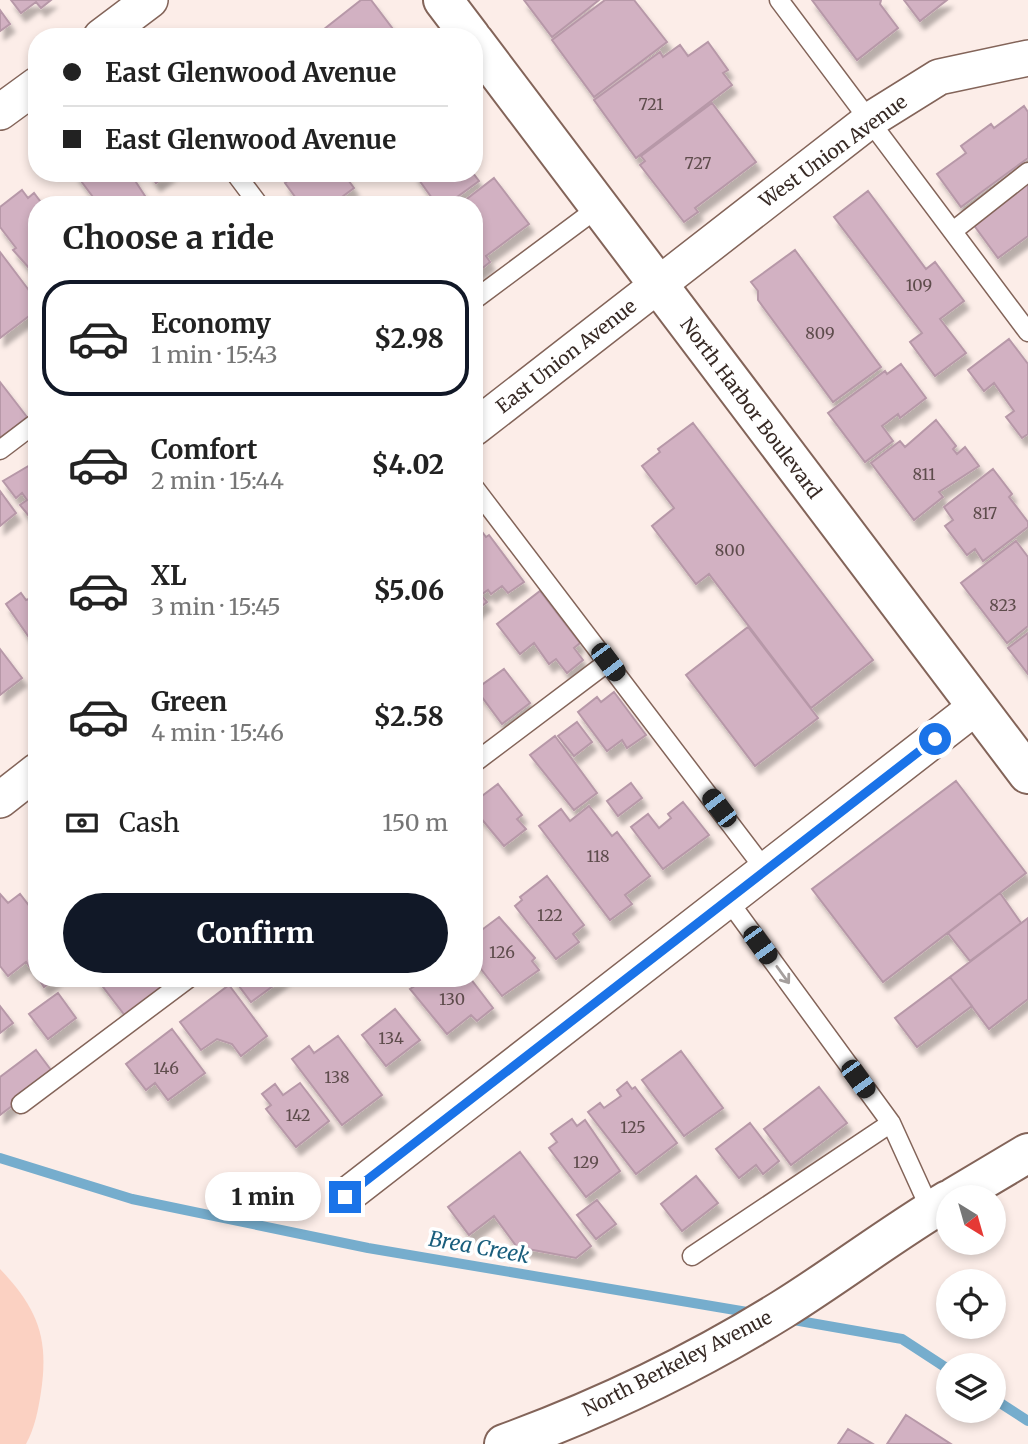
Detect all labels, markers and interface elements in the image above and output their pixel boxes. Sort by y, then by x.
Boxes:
text: East Glenwood Avenue [105,56,396,89]
street label: West Union Avenue [754,89,912,213]
house number: 721 [638,94,664,114]
text: East Glenwood Avenue [105,123,396,156]
house number: 727 [685,153,711,173]
text: Choose a ride [63,218,274,258]
house number: 109 [906,275,932,295]
street label: East Union Avenue [491,294,641,418]
icon: car [67,307,130,370]
text: Economy [151,307,271,340]
street label: North Harbor Boulevard [675,313,827,503]
text: $2.98 [374,322,444,355]
house number: 809 [805,323,835,343]
text: 1 min · 15:43 [151,340,278,369]
icon: car [67,433,130,496]
text: Comfort [151,433,257,466]
text: $4.02 [371,448,444,481]
house number: 811 [912,464,936,484]
text: 2 min · 15:44 [151,466,284,495]
house number: 817 [973,503,997,523]
house number: 800 [715,540,745,560]
icon: car [67,559,130,622]
text: XL [151,559,187,592]
text: $5.06 [373,574,444,607]
text: 3 min · 15:45 [151,592,281,621]
house number: 823 [989,595,1017,615]
car [587,639,630,685]
icon: car [67,685,130,748]
text: Green [151,685,227,718]
text: $2.58 [373,700,444,733]
text: 4 min · 15:46 [151,718,284,747]
route start [919,723,951,755]
car [698,785,741,831]
icon: cash [63,804,101,842]
text: Cash [119,806,180,839]
text: 150 m [382,808,448,837]
house number: 118 [586,846,610,866]
button: Confirm [63,893,448,973]
house number: 122 [537,905,563,925]
car [740,922,781,968]
house number: 126 [489,942,515,962]
one-way arrow [775,965,790,984]
house number: 130 [439,989,465,1009]
house number: 134 [378,1028,404,1048]
car [838,1056,879,1102]
house number: 146 [153,1058,179,1078]
house number: 138 [324,1067,350,1087]
house number: 142 [286,1105,310,1125]
house number: 125 [620,1117,646,1137]
house number: 129 [573,1152,599,1172]
callout: 1 min [205,1172,320,1222]
route end [329,1181,361,1213]
text: 1 min [231,1182,295,1211]
north arrow [936,1185,1006,1255]
map controls [936,1185,1006,1423]
water label: Brea Creek [427,1225,532,1269]
button: locate [936,1269,1006,1339]
street label: North Berkeley Avenue [578,1305,776,1421]
button: layers [936,1353,1006,1423]

